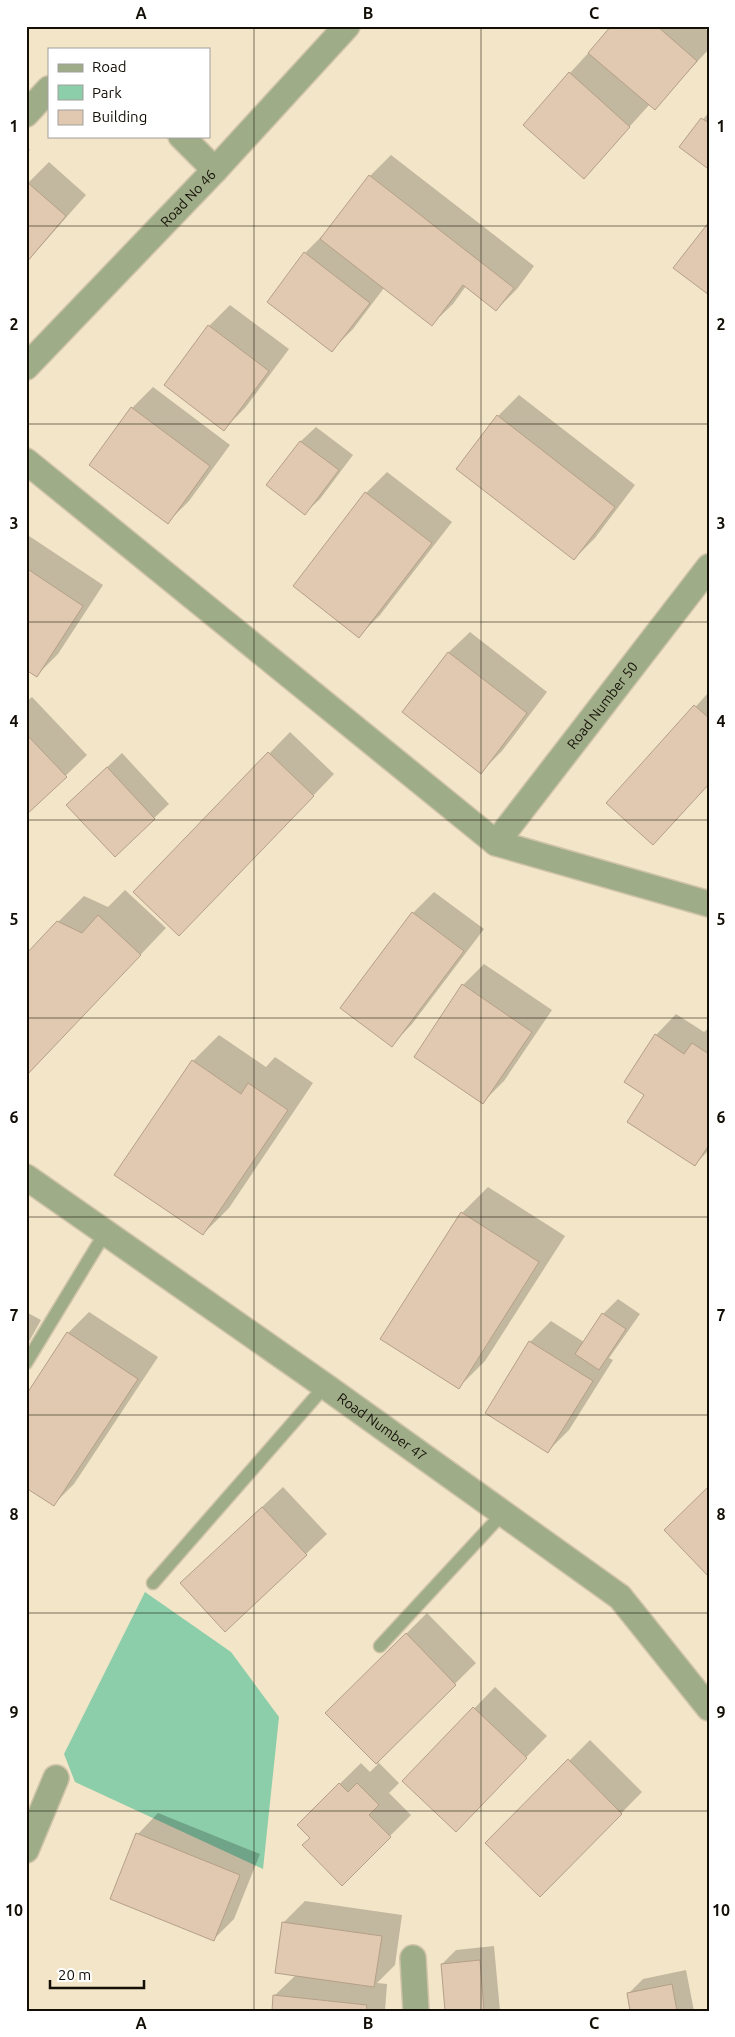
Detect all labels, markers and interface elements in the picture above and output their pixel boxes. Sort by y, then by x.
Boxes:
text: A [135,4,147,22]
text: B [363,4,373,22]
text: C [589,4,599,22]
legend [48,48,210,138]
text: Road [92,58,127,75]
text: Park [92,84,122,101]
text: Building [92,108,147,125]
text: 1 [9,117,19,135]
text: 1 [716,117,726,135]
street label: Road No 46 [157,166,219,230]
text: 2 [9,315,19,333]
text: 2 [716,315,726,333]
text: 3 [9,514,19,532]
text: 3 [716,514,726,532]
street label: Road Number 50 [564,658,641,752]
text: 4 [9,712,19,730]
text: 4 [716,712,726,730]
text: 5 [9,910,19,928]
text: 5 [716,910,726,928]
text: 6 [9,1108,19,1126]
text: 6 [716,1108,726,1126]
text: 7 [9,1306,19,1324]
text: 7 [716,1306,726,1324]
street label: Road Number 47 [334,1390,430,1464]
text: 8 [9,1505,19,1523]
text: 8 [716,1505,726,1523]
text: 9 [9,1703,19,1721]
text: 9 [716,1703,726,1721]
text: 10 [5,1901,23,1919]
text: 10 [712,1901,730,1919]
scale bar [50,1957,144,1989]
text: 20 m [58,1966,91,1983]
text: A [135,2014,147,2032]
text: B [363,2014,373,2032]
text: C [589,2014,599,2032]

